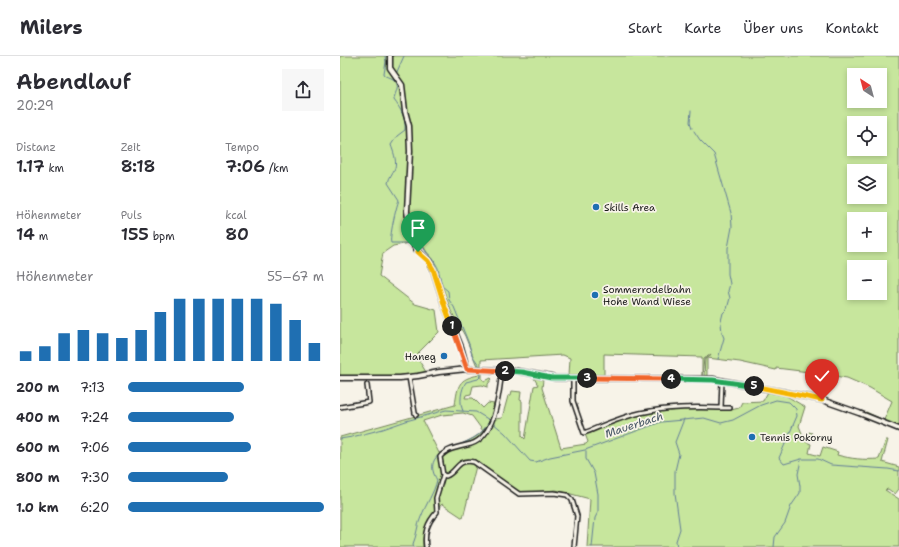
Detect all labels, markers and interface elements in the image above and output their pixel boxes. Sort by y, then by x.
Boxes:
text: Milers [20,15,83,40]
text: Start [628,19,662,37]
text: Karte [684,19,721,37]
text: Über uns [743,19,803,37]
text: Kontakt [825,19,879,37]
text: Abendlauf [16,67,131,96]
north arrow [847,68,887,108]
map controls [847,68,887,300]
button: share [282,69,324,111]
text: 20:29 [16,97,54,114]
button: locate [847,116,887,156]
text: Distanz [16,140,56,155]
text: Zeit [121,140,141,155]
text: Tempo [225,140,259,155]
text: 1.17 [16,155,45,177]
text: 8:18 [121,155,156,177]
text: 7:06 [225,155,265,177]
text: km [45,161,64,176]
text: /km [265,161,289,176]
button: layers [847,164,887,204]
place label: Skills Area [604,201,656,214]
marker: Skills Area [591,202,601,212]
text: Höhenmeter [16,208,81,223]
text: Puls [121,208,142,223]
text: kcal [225,208,247,223]
pin [401,211,435,252]
button: + [847,212,887,252]
icon: arrive [407,217,429,239]
text: 14 [16,223,35,245]
text: 155 [121,223,149,245]
text: 80 [225,223,249,245]
text: m [35,229,48,244]
text: bpm [149,229,175,244]
button: − [847,260,887,300]
text: Höhenmeter [16,268,93,285]
text: 55–67 m [267,268,324,285]
place label: Sommerrodelbahn Hohe Wand Wiese [603,283,691,308]
marker: Sommerrodelbahn Hohe Wand Wiese [590,290,600,300]
pin: 1 [442,316,462,336]
text: 1 [449,318,455,333]
place label: Haneg [405,350,436,363]
marker: Haneg [439,351,449,361]
pin [805,359,839,400]
pin: 2 [495,361,515,381]
text: 2 [501,363,509,378]
icon: check [811,365,833,387]
pin: 3 [577,368,597,388]
pin: 4 [661,369,681,389]
text: 3 [583,370,591,385]
text: 4 [667,371,675,386]
pin: 5 [744,376,764,396]
text: 5 [751,378,757,393]
text: 200 m [16,379,59,396]
text: 7:13 [80,379,105,396]
text: 400 m [16,409,60,426]
text: 7:24 [80,409,109,426]
water label: Mauerbach [603,409,665,441]
place label: Tennis Pokorny [760,431,833,444]
marker: Tennis Pokorny [747,432,757,442]
text: 600 m [16,439,60,456]
text: 7:06 [80,439,110,456]
text: 800 m [16,469,60,486]
text: 7:30 [80,469,109,486]
text: 1.0 km [16,499,58,516]
text: 6:20 [80,499,109,516]

